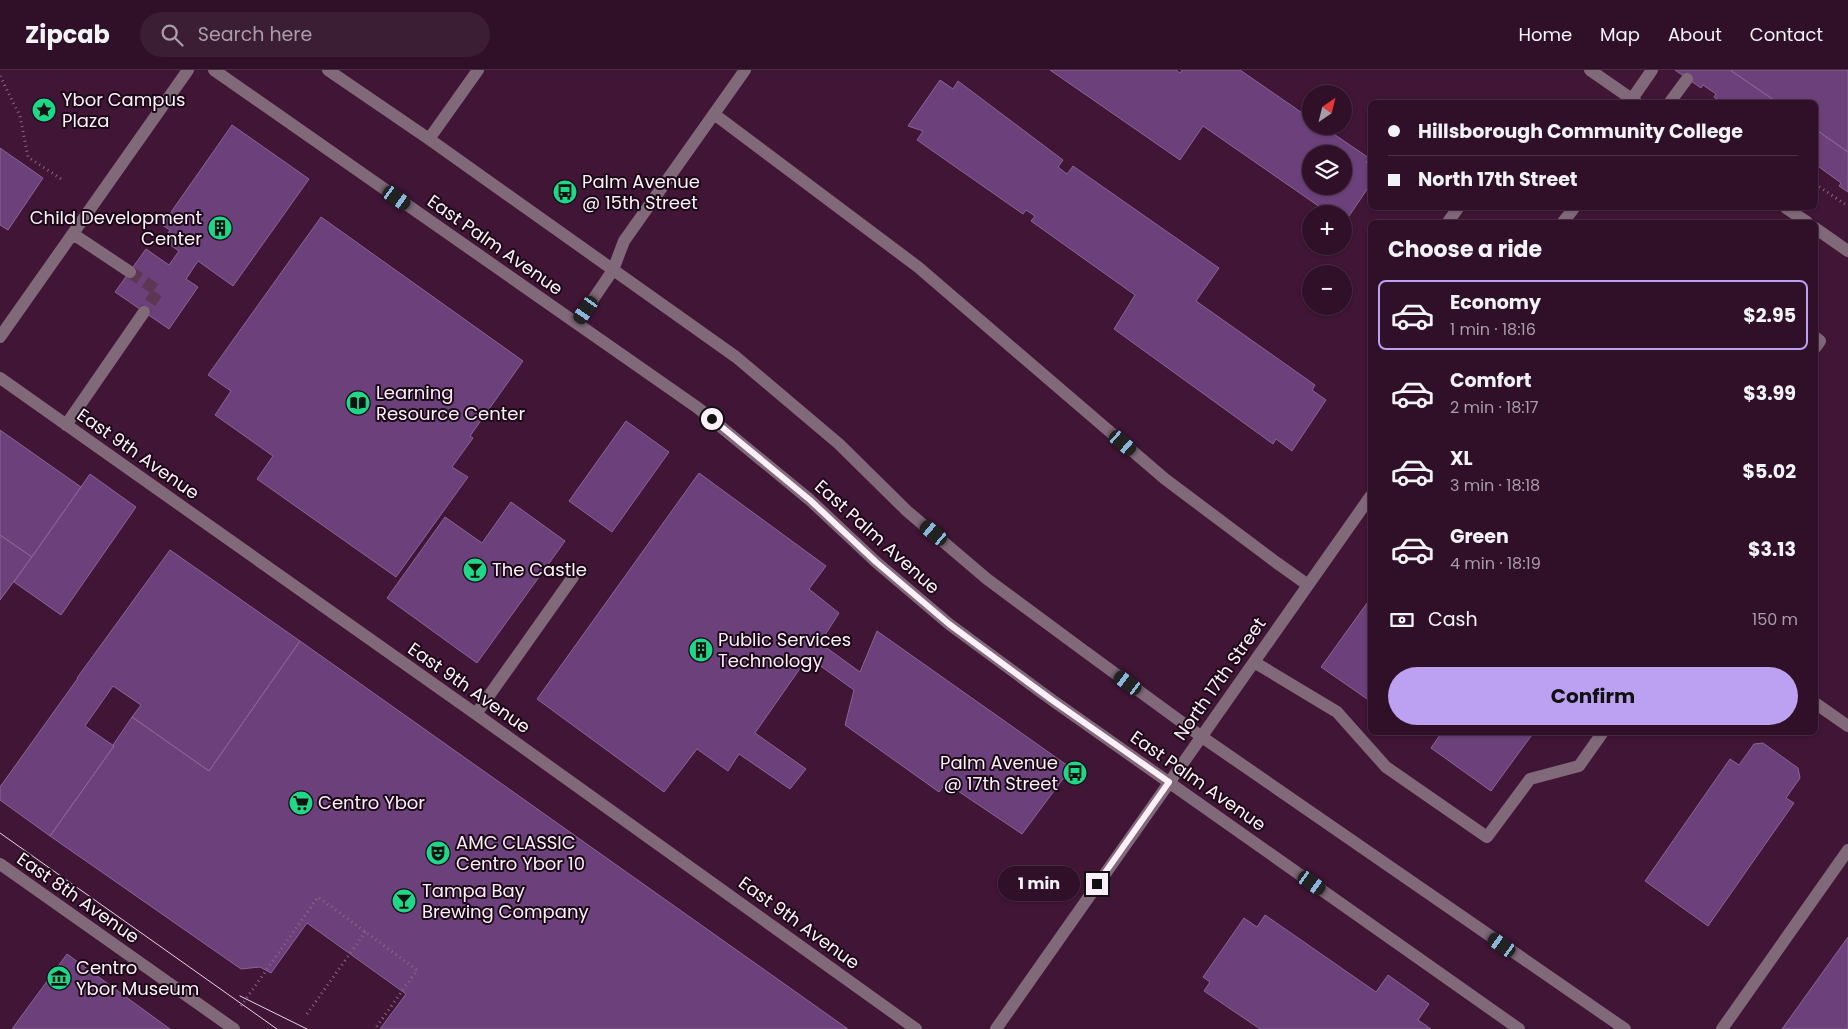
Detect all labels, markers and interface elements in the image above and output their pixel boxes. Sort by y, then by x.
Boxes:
search box [140,12,490,57]
text: Zipcab [25,18,110,51]
icon: search [158,21,186,49]
text: Search here [198,21,312,48]
text: Home [1518,22,1572,47]
text: Map [1600,22,1640,47]
text: About [1668,22,1722,47]
text: Contact [1750,22,1823,47]
north arrow [1302,85,1352,135]
map controls [1302,85,1352,315]
place label: Ybor Campus Plaza [62,87,185,133]
place icon: Ybor Campus Plaza [31,97,57,123]
text: Hillsborough Community College [1418,118,1743,145]
button: layers [1302,145,1352,195]
text: North 17th Street [1418,166,1578,193]
place label: Palm Avenue @ 15th Street [582,169,700,215]
bus stop icon: Palm Avenue @ 15th Street [552,179,578,205]
car [380,183,413,213]
street label: East Palm Avenue [423,188,568,301]
place label: Child Development Center [30,205,202,251]
button: + [1302,205,1352,255]
building icon: Child Development Center [207,215,233,241]
text: Choose a ride [1388,234,1542,265]
button: − [1302,265,1352,315]
text: Economy [1450,289,1541,316]
car [571,293,600,327]
icon: car [1390,293,1435,338]
text: $2.95 [1743,302,1796,329]
text: 1 min · 18:16 [1450,318,1536,341]
text: Comfort [1450,367,1532,394]
icon: car [1390,371,1435,416]
place label: Learning Resource Center [376,380,525,426]
text: $3.99 [1743,380,1796,407]
library icon: Learning Resource Center [345,390,371,416]
text: 2 min · 18:17 [1450,396,1539,419]
street label: East 9th Avenue [72,402,204,505]
route start [701,408,723,430]
car [1106,427,1139,459]
text: XL [1450,445,1473,472]
icon: car [1390,449,1435,494]
text: $5.02 [1743,458,1796,485]
street label: East Palm Avenue [809,474,945,599]
text: 3 min · 18:18 [1450,474,1540,497]
car [917,518,950,548]
text: Green [1450,523,1509,550]
icon: car [1390,527,1435,572]
text: $3.13 [1748,536,1796,563]
text: 4 min · 18:19 [1450,552,1541,575]
bar icon: The Castle [462,557,488,583]
place label: The Castle [492,557,587,582]
icon: cash [1388,606,1416,634]
text: Cash [1428,606,1478,633]
text: 150 m [1752,608,1798,631]
street label: North 17th Street [1168,612,1271,745]
place label: Public Services Technology [718,627,851,673]
street label: East 9th Avenue [403,636,535,739]
building icon: Public Services Technology [688,637,714,663]
button: Confirm [1388,667,1798,725]
car [1111,668,1144,698]
street label: East Palm Avenue [1126,724,1271,837]
place label: Palm Avenue @ 17th Street [940,750,1058,796]
bus stop icon: Palm Avenue @ 17th Street [1062,760,1088,786]
supermarket icon: Centro Ybor [288,790,314,816]
place label: Centro Ybor [318,790,425,815]
place label: AMC CLASSIC Centro Ybor 10 [456,830,585,876]
theatre icon: AMC CLASSIC Centro Ybor 10 [425,840,451,866]
street label: East 8th Avenue [12,846,144,949]
callout: 1 min [997,866,1080,902]
car [1295,868,1328,898]
street label: East 9th Avenue [734,870,865,975]
text: 1 min [1018,872,1060,895]
route end [1086,873,1108,895]
place label: Tampa Bay Brewing Company [422,878,589,924]
bar icon: Tampa Bay Brewing Company [391,888,417,914]
car [1485,930,1518,960]
place label: Centro Ybor Museum [76,955,199,1001]
museum icon: Centro Ybor Museum [46,965,72,991]

